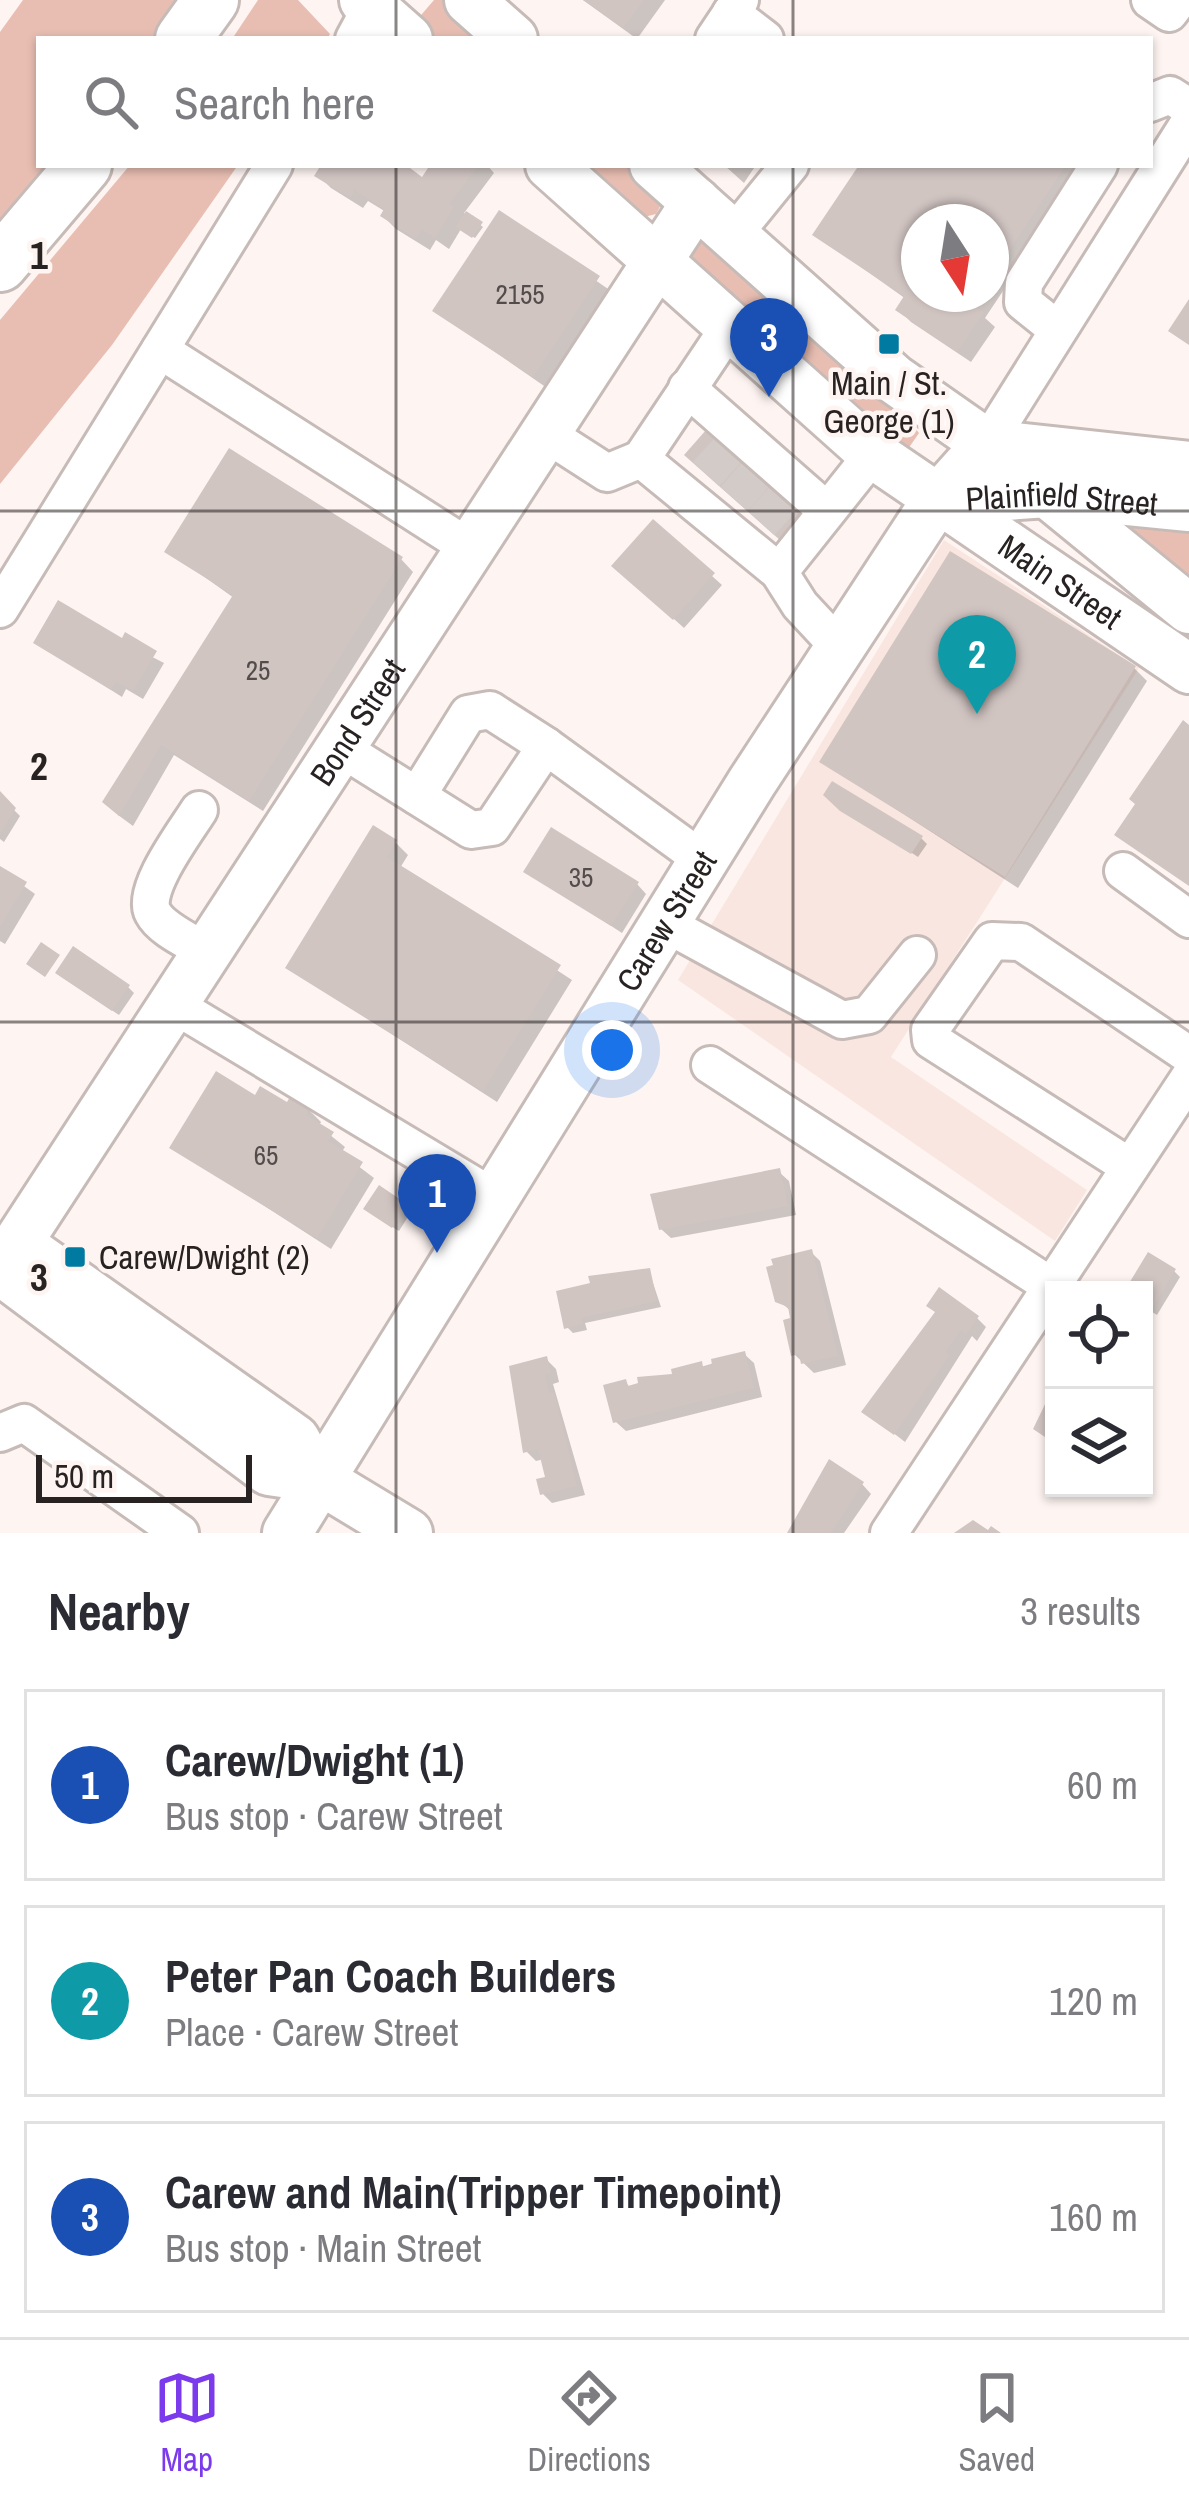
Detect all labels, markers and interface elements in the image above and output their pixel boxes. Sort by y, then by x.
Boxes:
search box [36,36,1153,168]
icon: search [78,69,144,135]
text: Search here [174,72,375,133]
north arrow [901,204,1009,312]
text: 1 [30,229,48,281]
house number: 2155 [495,276,545,312]
pin: 3 [730,298,808,397]
marker: Main / St. George (1) [876,331,902,357]
place label: Main / St. George (1) [824,361,954,443]
street label: Plainfield Street [964,471,1160,526]
street label: Main Street [990,524,1131,639]
pin: 2 [938,615,1016,714]
street label: Bond Street [300,650,415,794]
house number: 25 [246,652,270,688]
text: 2 [30,740,48,792]
street label: Carew Street [606,842,726,1000]
house number: 35 [569,859,593,895]
your location [582,1020,642,1080]
house number: 65 [254,1137,278,1173]
pin: 1 [398,1154,476,1253]
place label: Carew/Dwight (2) [99,1235,310,1279]
marker: Carew/Dwight (2) [62,1244,88,1270]
text: 3 [30,1251,48,1303]
map controls [1045,1281,1153,1497]
button: locate [1045,1281,1153,1389]
button: layers [1045,1389,1153,1497]
scale bar [36,1449,252,1502]
text: 50 m [54,1454,114,1498]
text: Nearby [48,1577,190,1646]
text: 3 results [1020,1585,1141,1637]
text: Carew/Dwight (1) [165,1729,464,1790]
text: 1 [81,1759,99,1811]
text: 60 m [1067,1759,1138,1811]
text: Bus stop · Carew Street [165,1790,503,1842]
text: Peter Pan Coach Builders [165,1945,616,2006]
text: 2 [81,1975,99,2027]
text: 120 m [1049,1975,1138,2027]
text: Place · Carew Street [165,2006,458,2058]
text: Carew and Main(Tripper Timepoint) [165,2161,782,2222]
text: 3 [81,2191,99,2243]
text: 160 m [1049,2191,1138,2243]
text: Bus stop · Main Street [165,2222,481,2274]
tab: Map [154,2365,220,2481]
tab: Directions [527,2365,651,2481]
tab: Saved [958,2365,1035,2481]

